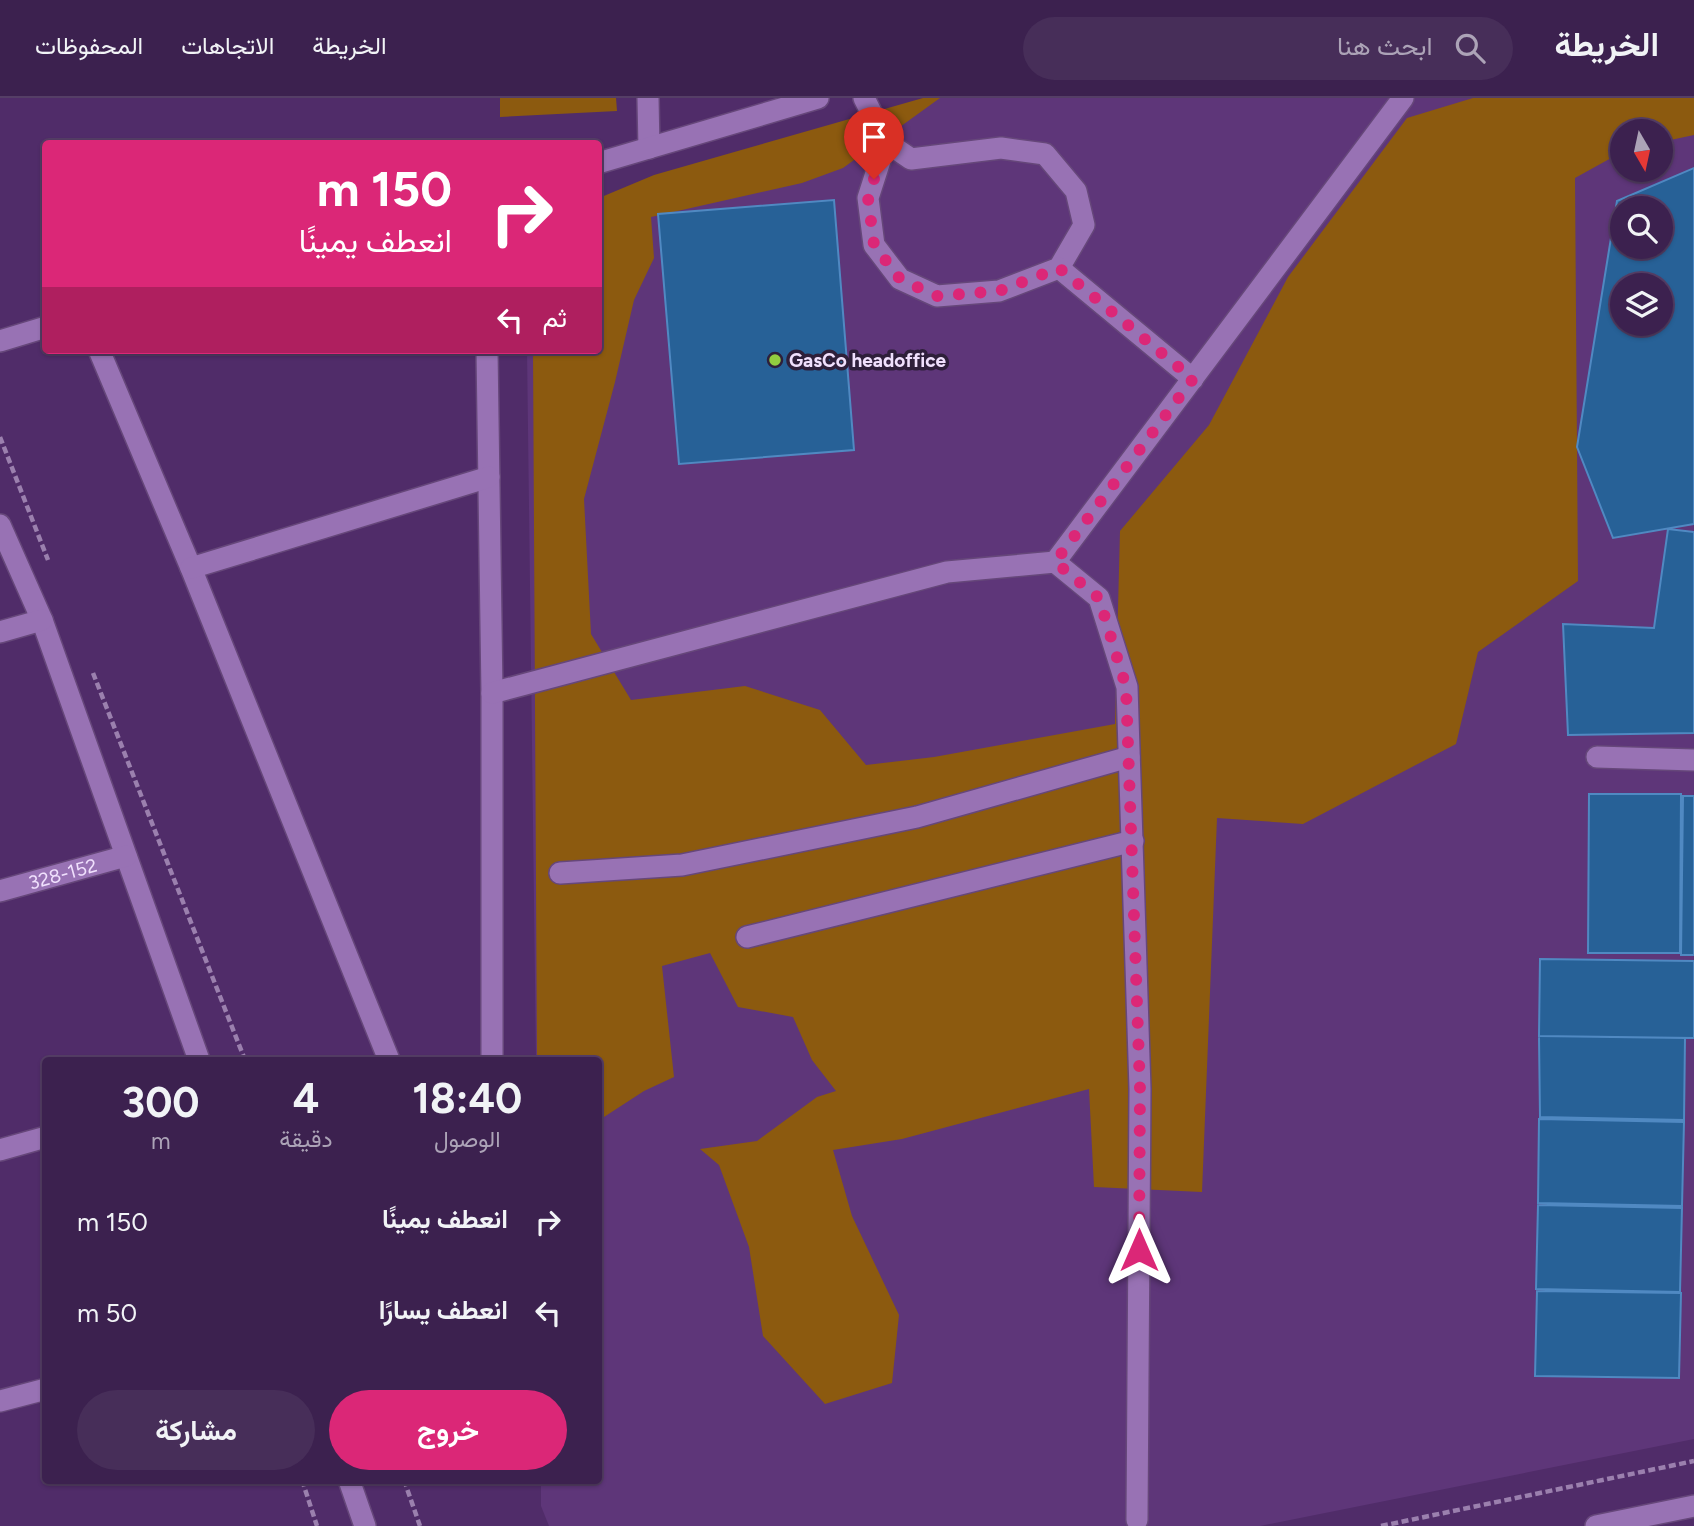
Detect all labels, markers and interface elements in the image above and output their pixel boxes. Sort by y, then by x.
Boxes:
search box [1023,17,1513,80]
text: الخريطة [1555,25,1659,64]
icon: search [1451,29,1489,67]
text: ابحث هنا [1337,30,1433,62]
text: المحفوظات [35,31,143,60]
text: الاتجاهات [181,31,274,60]
text: الخريطة [312,31,387,60]
pin [844,107,904,179]
icon: arrive [855,118,893,156]
north arrow [1610,119,1673,182]
map controls [1610,119,1673,336]
text: 150 m [317,159,452,218]
icon: right [476,168,567,259]
button: search [1610,196,1673,259]
text: انعطف يمينًا [299,222,452,260]
button: layers [1610,273,1673,336]
icon: left [491,301,529,339]
text: ثم [543,302,567,334]
place label: GasCo headoffice [789,349,947,372]
marker: GasCo headoffice [767,352,783,368]
street label: 328-152 [26,854,100,895]
text: 4 [293,1073,319,1124]
text: 18:40 [412,1073,522,1124]
text: 300 [122,1077,200,1128]
text: دقيقة [279,1125,333,1153]
text: الوصول [434,1125,500,1153]
text: m [151,1127,170,1155]
text: انعطف يمينًا [382,1203,508,1235]
icon: right [529,1203,567,1241]
text: 150 m [77,1206,148,1238]
position arrow [1102,1213,1176,1287]
text: انعطف يسارًا [379,1294,508,1326]
icon: left [529,1294,567,1332]
text: 50 m [77,1297,137,1329]
button: مشاركة [77,1390,315,1470]
button: خروج [329,1390,567,1470]

